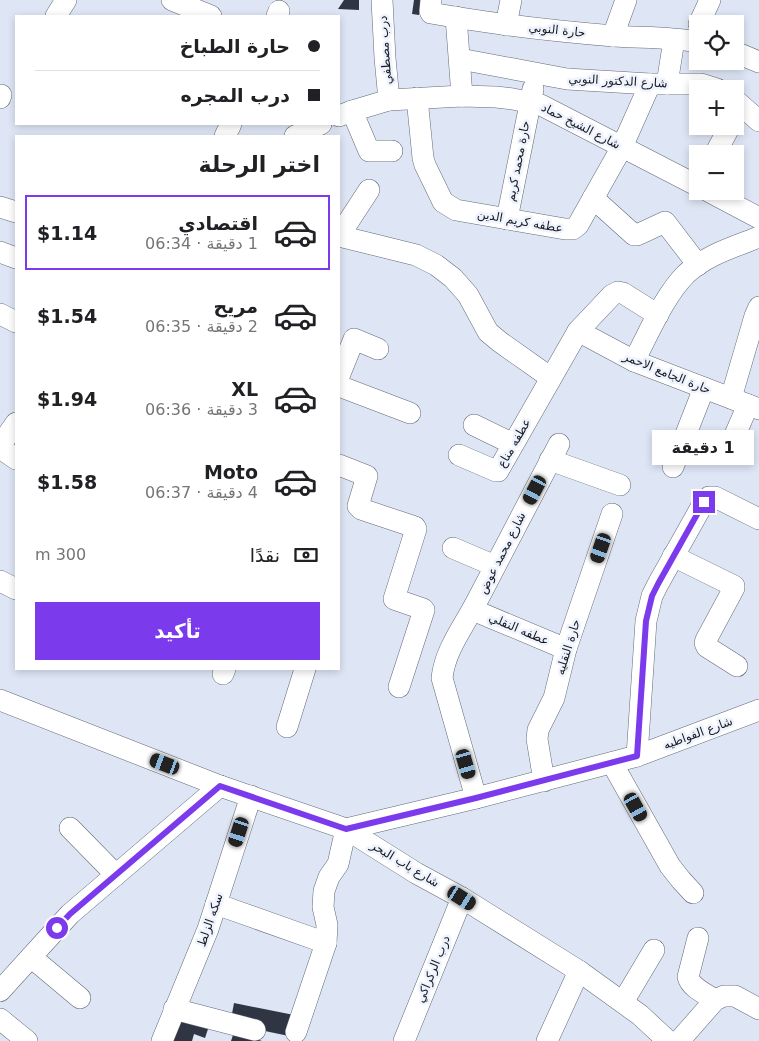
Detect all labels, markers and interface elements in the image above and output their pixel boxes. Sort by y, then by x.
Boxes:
street label: درب مصطفي [376,15,395,85]
map controls [689,15,744,200]
button: locate [689,15,744,70]
street label: حارة النوبي [528,20,586,41]
text: حارة الطباخ [180,35,290,57]
street label: شارع الدكتور النوبي [568,71,668,92]
button: + [689,80,744,135]
text: درب المجره [180,84,290,106]
street label: شارع الشيخ حماد [539,100,623,153]
street label: حارة محمد كريم [503,119,534,203]
button: − [689,145,744,200]
text: اختر الرحلة [199,152,320,177]
street label: عطفه كريم الدين [476,207,564,236]
icon: car [273,210,318,255]
text: اقتصادي [178,212,258,234]
text: $1.14 [37,222,97,244]
text: 1 دقيقة · 06:34 [145,234,258,253]
icon: car [273,293,318,338]
text: مريح [214,295,258,317]
text: $1.54 [37,305,97,327]
text: 2 دقيقة · 06:35 [145,317,258,336]
street label: حارة الجامع الاحمر [620,349,713,398]
icon: car [273,376,318,421]
text: XL [231,378,258,400]
text: $1.94 [37,388,97,410]
text: 3 دقيقة · 06:36 [145,400,258,419]
street label: عطفه مناع [494,416,534,470]
callout: 1 دقيقة [653,430,755,464]
text: 1 دقيقة [671,438,735,457]
icon: car [273,459,318,504]
text: Moto [204,461,258,483]
text: $1.58 [37,471,97,493]
car [521,473,548,507]
text: 4 دقيقة · 06:37 [145,483,258,502]
route end [693,491,715,513]
street label: شارع محمد عوض [475,510,529,597]
car [589,531,612,565]
icon: cash [292,541,320,569]
text: نقدًا [250,544,280,566]
text: 300 m [35,545,86,564]
button: تأكيد [35,602,320,660]
street label: عطفه النقلي [487,610,551,648]
street label: حارة النقليه [553,617,584,677]
street label: شارع الفواطيه [661,714,735,753]
car [454,748,477,780]
car [148,752,181,776]
car [622,790,649,824]
car [227,815,250,849]
street label: شارع باب البحر [367,838,442,891]
car [445,884,478,912]
street label: سكه الزلط [194,891,227,949]
route start [46,917,68,939]
street label: درب الركراكي [413,933,454,1005]

